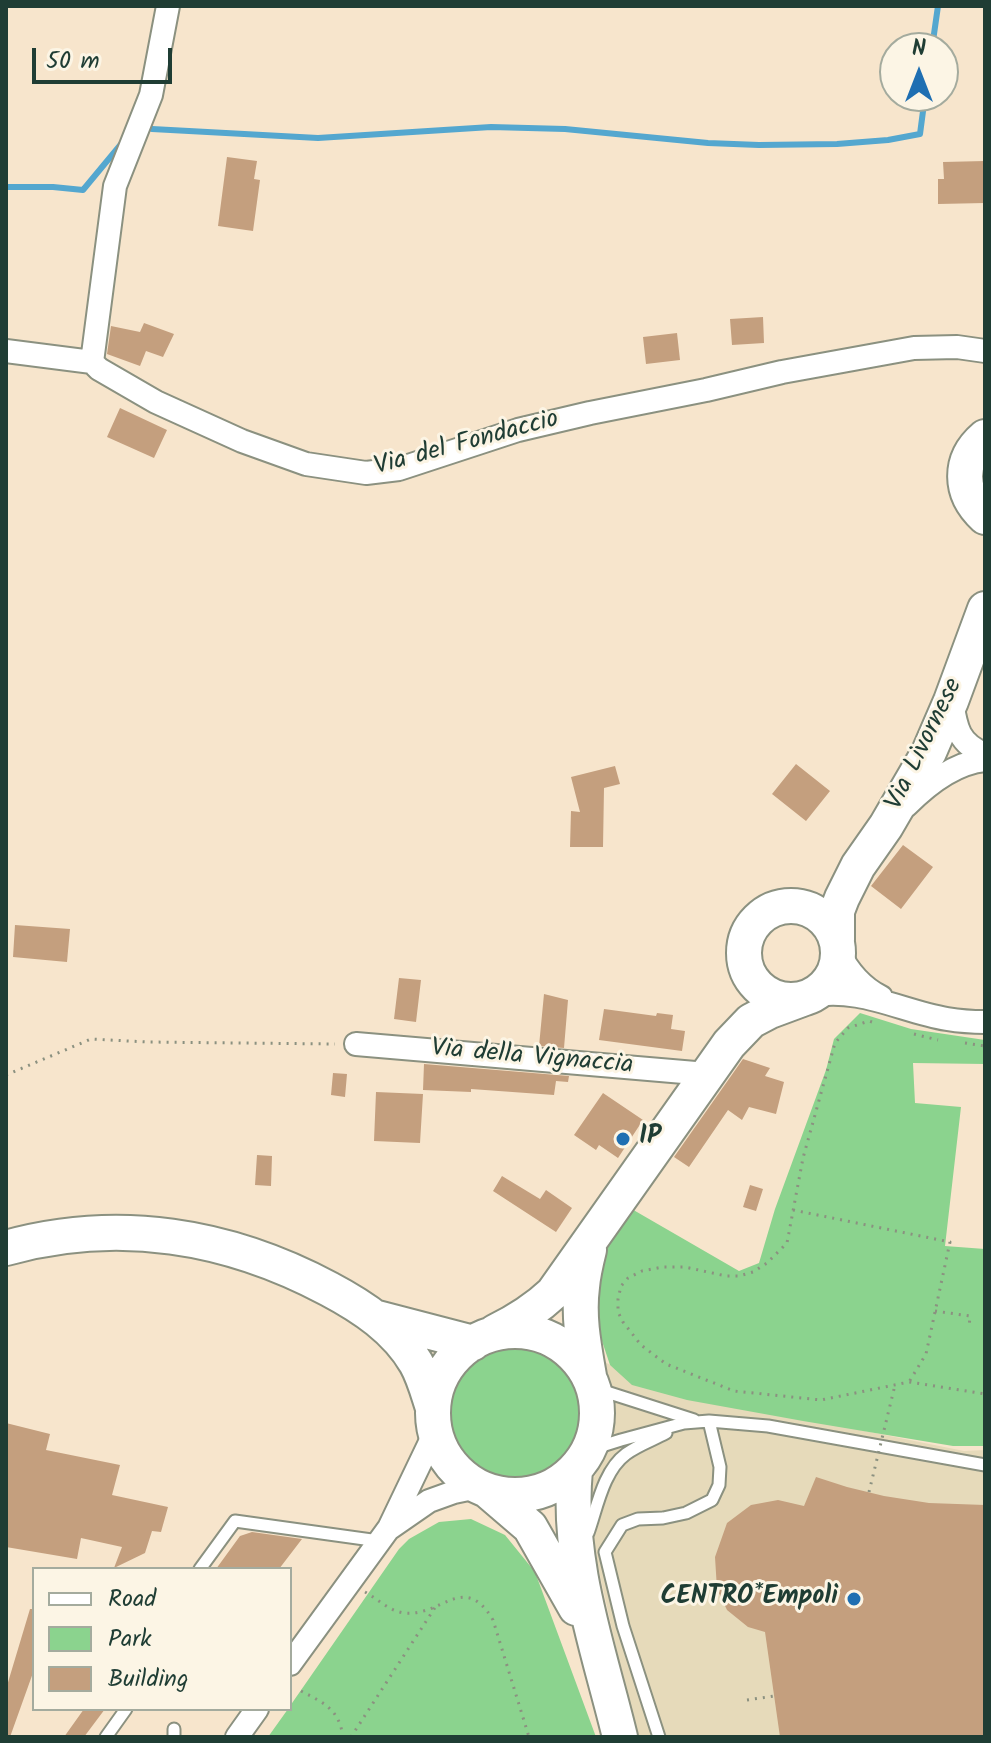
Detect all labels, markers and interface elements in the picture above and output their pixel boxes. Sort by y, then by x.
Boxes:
scale bar [36,32,176,82]
north arrow [879,32,959,112]
text: N [912,32,926,67]
text: 50 m [46,42,100,81]
street label: Via del Fondaccio [371,405,563,485]
street label: Via Livornese [881,674,971,816]
street label: Via della Vignaccia [430,1035,634,1083]
place label: IP [639,1123,661,1155]
marker: IP [614,1130,632,1148]
legend [32,1567,292,1711]
text: Road [108,1580,156,1619]
place label: CENTRO*Empoli [660,1583,838,1615]
marker: CENTRO*Empoli [845,1590,863,1608]
text: Park [108,1620,152,1659]
text: Building [108,1660,188,1699]

